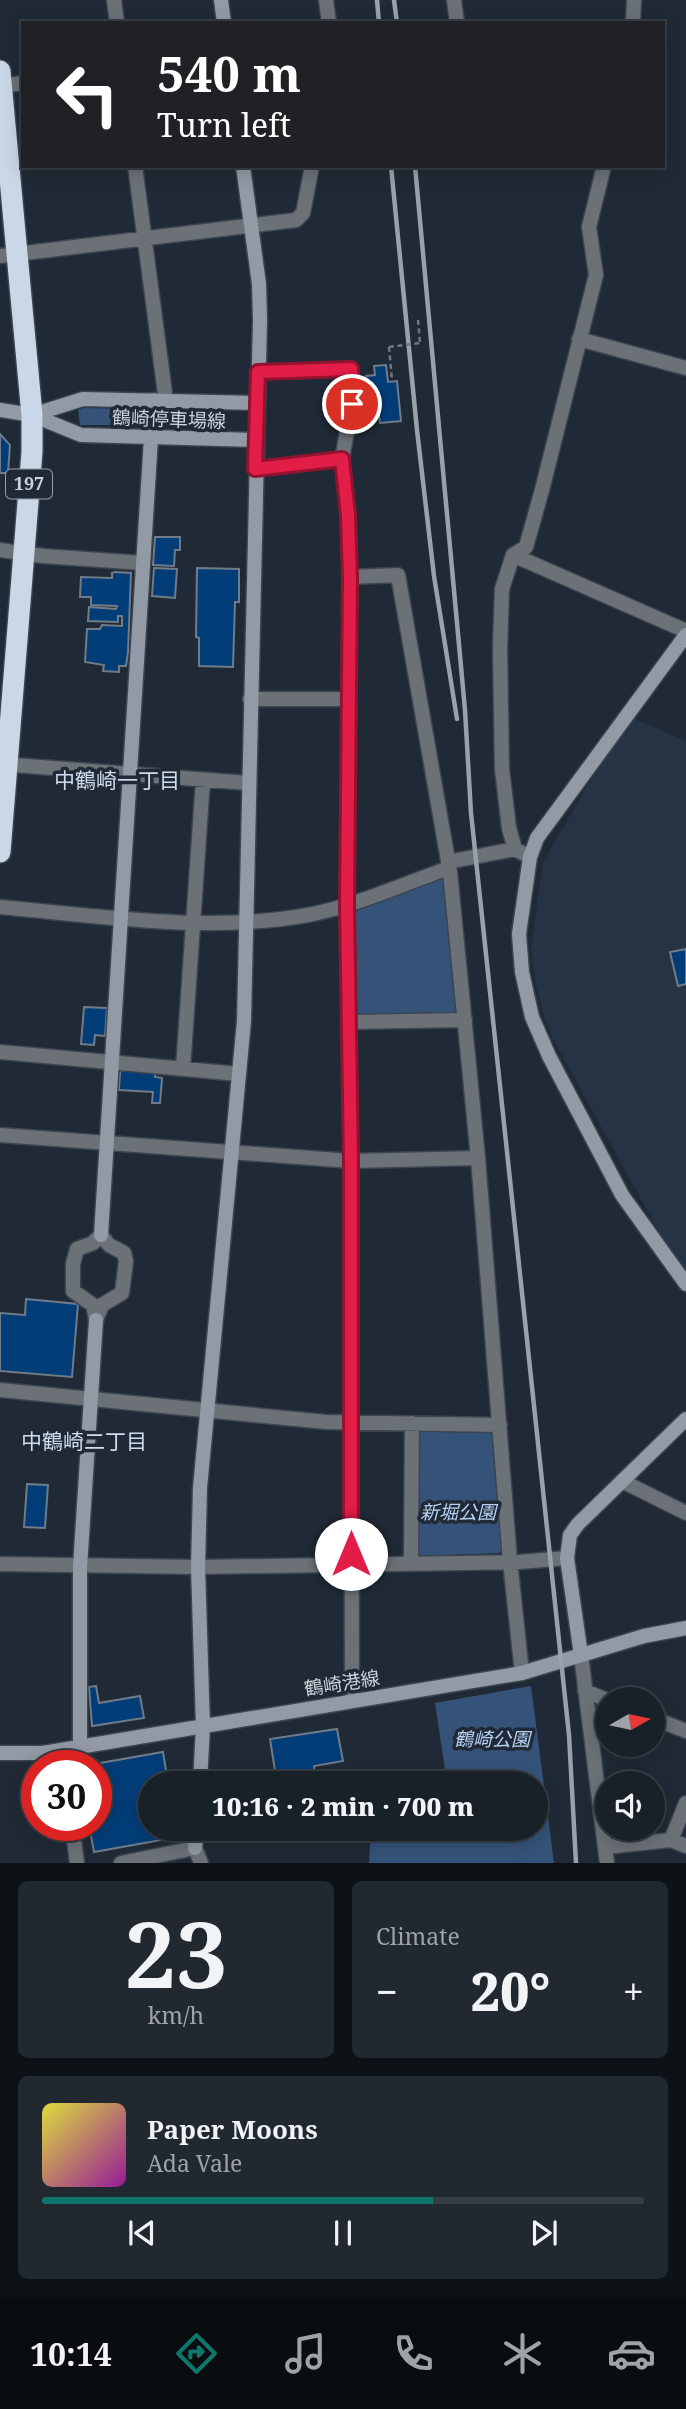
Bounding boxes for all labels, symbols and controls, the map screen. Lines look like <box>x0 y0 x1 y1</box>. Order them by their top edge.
text: 540 m <box>157 40 301 106</box>
icon: left <box>42 49 133 140</box>
text: Turn left <box>157 103 291 146</box>
pin <box>322 374 382 434</box>
icon: arrive <box>333 385 371 423</box>
street label: 鶴崎停車場線 <box>112 404 226 434</box>
road number: 197 <box>6 470 52 498</box>
district label: 中鶴崎一丁目 <box>54 766 180 794</box>
district label: 中鶴崎二丁目 <box>21 1427 147 1455</box>
park label: 新堀公園 <box>420 1499 499 1525</box>
position arrow <box>314 1517 388 1591</box>
street label: 鶴崎港線 <box>302 1664 382 1702</box>
north arrow <box>595 1687 665 1757</box>
map controls <box>595 1687 665 1841</box>
park label: 鶴崎公園 <box>454 1726 533 1752</box>
speed limit sign: 30 <box>21 1750 112 1841</box>
button: sound <box>595 1771 665 1841</box>
text: 10:16 · 2 min · 700 m <box>212 1788 474 1824</box>
text: 23 <box>125 1891 227 2015</box>
text: Climate <box>376 1920 460 1952</box>
text: 20° <box>470 1955 550 2026</box>
text: − <box>376 1965 398 2017</box>
text: + <box>623 1965 644 2017</box>
text: km/h <box>148 1999 204 2031</box>
text: Paper Moons <box>147 2111 318 2147</box>
text: Ada Vale <box>147 2147 242 2179</box>
icon: previous <box>123 2214 161 2252</box>
icon: pause <box>324 2214 362 2252</box>
icon: next <box>525 2214 563 2252</box>
icon: directions <box>172 2329 221 2378</box>
icon: music <box>281 2329 330 2378</box>
icon: phone <box>389 2329 438 2378</box>
icon: climate <box>498 2329 547 2378</box>
icon: car <box>607 2329 656 2378</box>
text: 10:14 <box>30 2332 112 2375</box>

